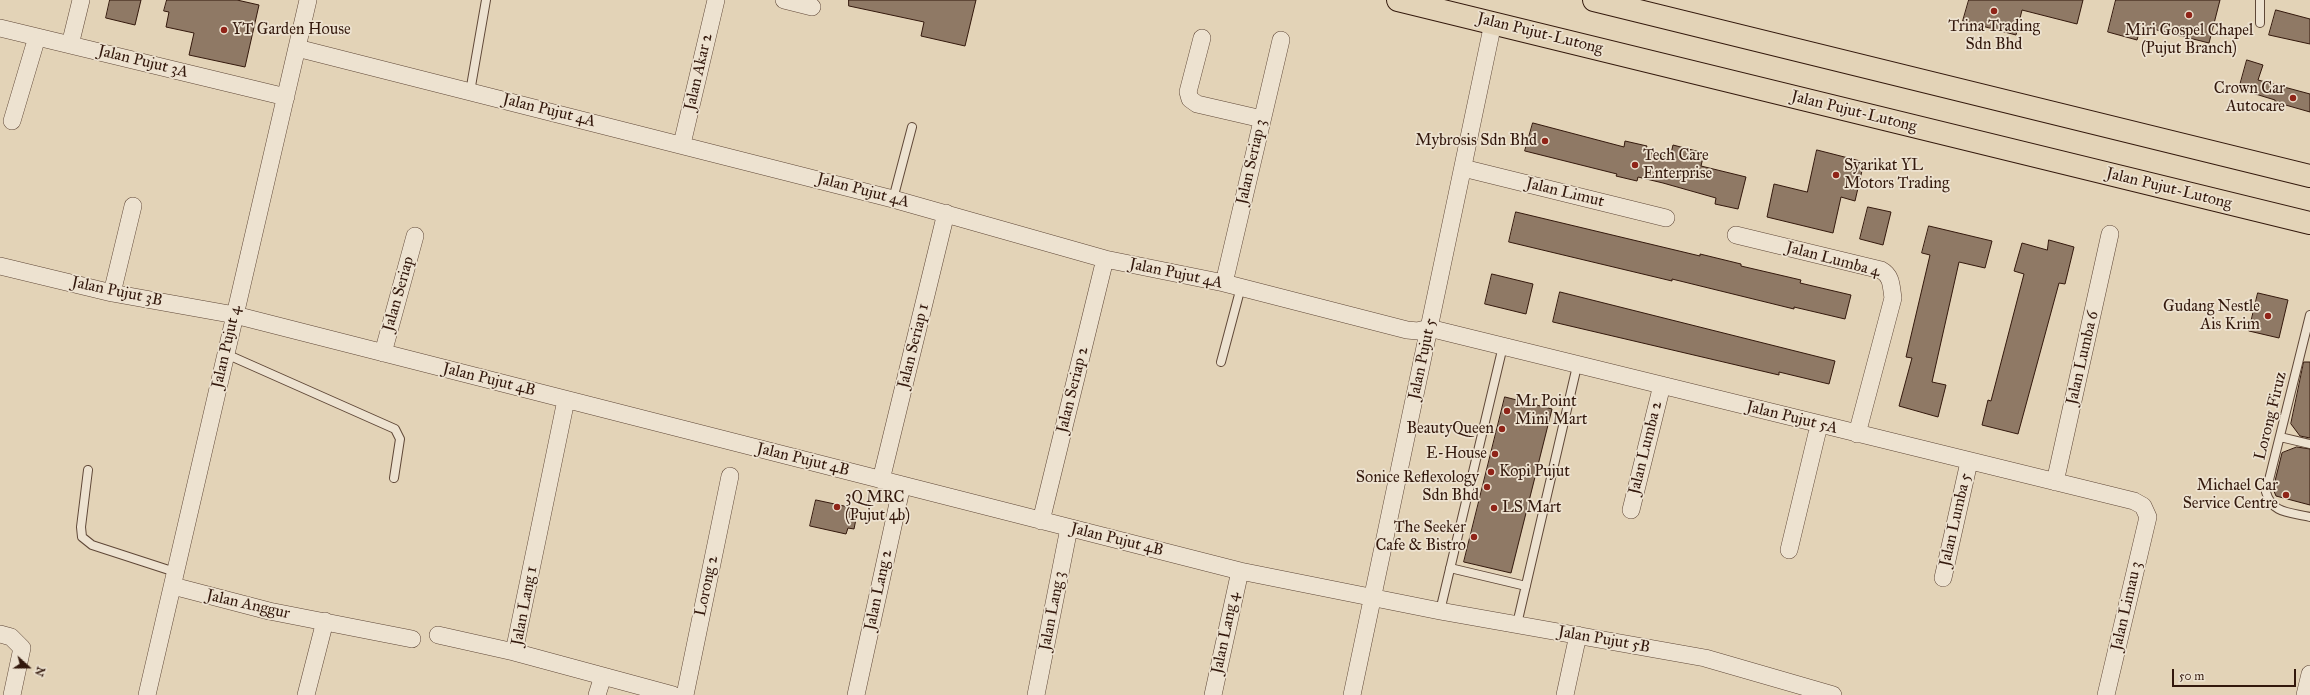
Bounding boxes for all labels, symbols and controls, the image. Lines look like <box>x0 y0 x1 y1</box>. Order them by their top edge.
marker: Trina Trading Sdn Bhd <box>1989 6 1999 16</box>
street label: Jalan Pujut-Lutong <box>1475 9 1605 59</box>
marker: Miri Gospel Chapel (Pujut Branch) <box>2184 10 2194 20</box>
place label: Trina Trading Sdn Bhd <box>1948 17 2040 55</box>
place label: YT Garden House <box>232 20 351 40</box>
place label: Miri Gospel Chapel (Pujut Branch) <box>2125 21 2253 59</box>
marker: YT Garden House <box>219 25 229 35</box>
street label: Jalan Akar 2 <box>681 32 717 112</box>
street label: Jalan Pujut 3A <box>96 42 190 82</box>
place label: Crown Car Autocare <box>2214 79 2285 117</box>
street label: Jalan Pujut-Lutong <box>1789 87 1919 137</box>
street label: Jalan Pujut 4A <box>501 90 597 132</box>
marker: Crown Car Autocare <box>2288 93 2298 103</box>
street label: Jalan Seriap 3 <box>1233 118 1271 206</box>
place label: Mybrosis Sdn Bhd <box>1415 131 1537 151</box>
marker: Mybrosis Sdn Bhd <box>1540 136 1550 146</box>
place label: Tech Care Enterprise <box>1643 146 1712 184</box>
place label: Syarikat YL Motors Trading <box>1844 156 1949 194</box>
marker: Tech Care Enterprise <box>1630 160 1640 170</box>
street label: Jalan Pujut-Lutong <box>2104 164 2234 214</box>
street label: Jalan Pujut 4A <box>815 169 911 213</box>
marker: Syarikat YL Motors Trading <box>1831 170 1841 180</box>
street label: Jalan Limut <box>1524 174 1606 212</box>
street label: Jalan Lumba 4 <box>1784 238 1882 282</box>
street label: Jalan Seriap <box>379 254 419 334</box>
street label: Jalan Pujut 4A <box>1128 255 1224 293</box>
street label: Jalan Pujut 3B <box>70 273 164 311</box>
place label: Gudang Nestle Ais Krim <box>2163 297 2260 335</box>
street label: Jalan Seriap 1 <box>894 302 934 390</box>
street label: Jalan Pujut 4 <box>208 304 246 390</box>
street label: Jalan Lumba 6 <box>2063 309 2103 407</box>
marker: Gudang Nestle Ais Krim <box>2263 311 2273 321</box>
street label: Jalan Pujut 5 <box>1405 317 1441 401</box>
street label: Jalan Seriap 2 <box>1053 345 1093 435</box>
street label: Jalan Pujut 4B <box>441 359 537 401</box>
street label: Lorong Firuz <box>2251 370 2291 462</box>
place label: Mr Point Mini Mart <box>1515 392 1587 430</box>
street label: Jalan Pujut 5A <box>1744 397 1840 439</box>
street label: Jalan Lumba 2 <box>1625 399 1667 497</box>
marker: Mr Point Mini Mart <box>1502 406 1512 416</box>
place label: BeautyQueen <box>1406 419 1494 439</box>
marker: BeautyQueen <box>1497 424 1507 434</box>
street label: Jalan Pujut 4B <box>755 439 851 481</box>
place label: E-House <box>1426 444 1487 464</box>
marker: E-House <box>1490 449 1500 459</box>
place label: Kopi Pujut <box>1499 462 1570 482</box>
marker: Kopi Pujut <box>1486 467 1496 477</box>
place label: Sonice Reflexology Sdn Bhd <box>1356 468 1479 506</box>
street label: Jalan Lumba 5 <box>1936 471 1976 569</box>
place label: Michael Car Service Centre <box>2183 476 2278 514</box>
marker: Sonice Reflexology Sdn Bhd <box>1482 482 1492 492</box>
place label: 3Q MRC (Pujut 4b) <box>845 488 910 526</box>
marker: Michael Car Service Centre <box>2281 490 2291 500</box>
place label: LS Mart <box>1502 498 1561 518</box>
marker: 3Q MRC (Pujut 4b) <box>832 502 842 512</box>
marker: LS Mart <box>1489 503 1499 513</box>
place label: The Seeker Cafe & Bistro <box>1375 518 1466 556</box>
street label: Jalan Pujut 4B <box>1069 519 1165 561</box>
marker: The Seeker Cafe & Bistro <box>1469 532 1479 542</box>
street label: Jalan Lang 2 <box>861 548 897 632</box>
street label: Lorong 2 <box>691 554 723 618</box>
street label: Jalan Limau 3 <box>2107 560 2147 652</box>
street label: Jalan Lang 1 <box>508 565 542 647</box>
street label: Jalan Lang 3 <box>1036 570 1070 652</box>
street label: Jalan Anggur <box>204 586 292 624</box>
street label: Jalan Lang 4 <box>1208 590 1244 676</box>
street label: Jalan Pujut 5B <box>1556 622 1652 658</box>
north arrow <box>8 647 48 687</box>
scale bar <box>2174 661 2298 687</box>
text: N <box>32 665 47 678</box>
text: 50 m <box>2179 669 2204 683</box>

